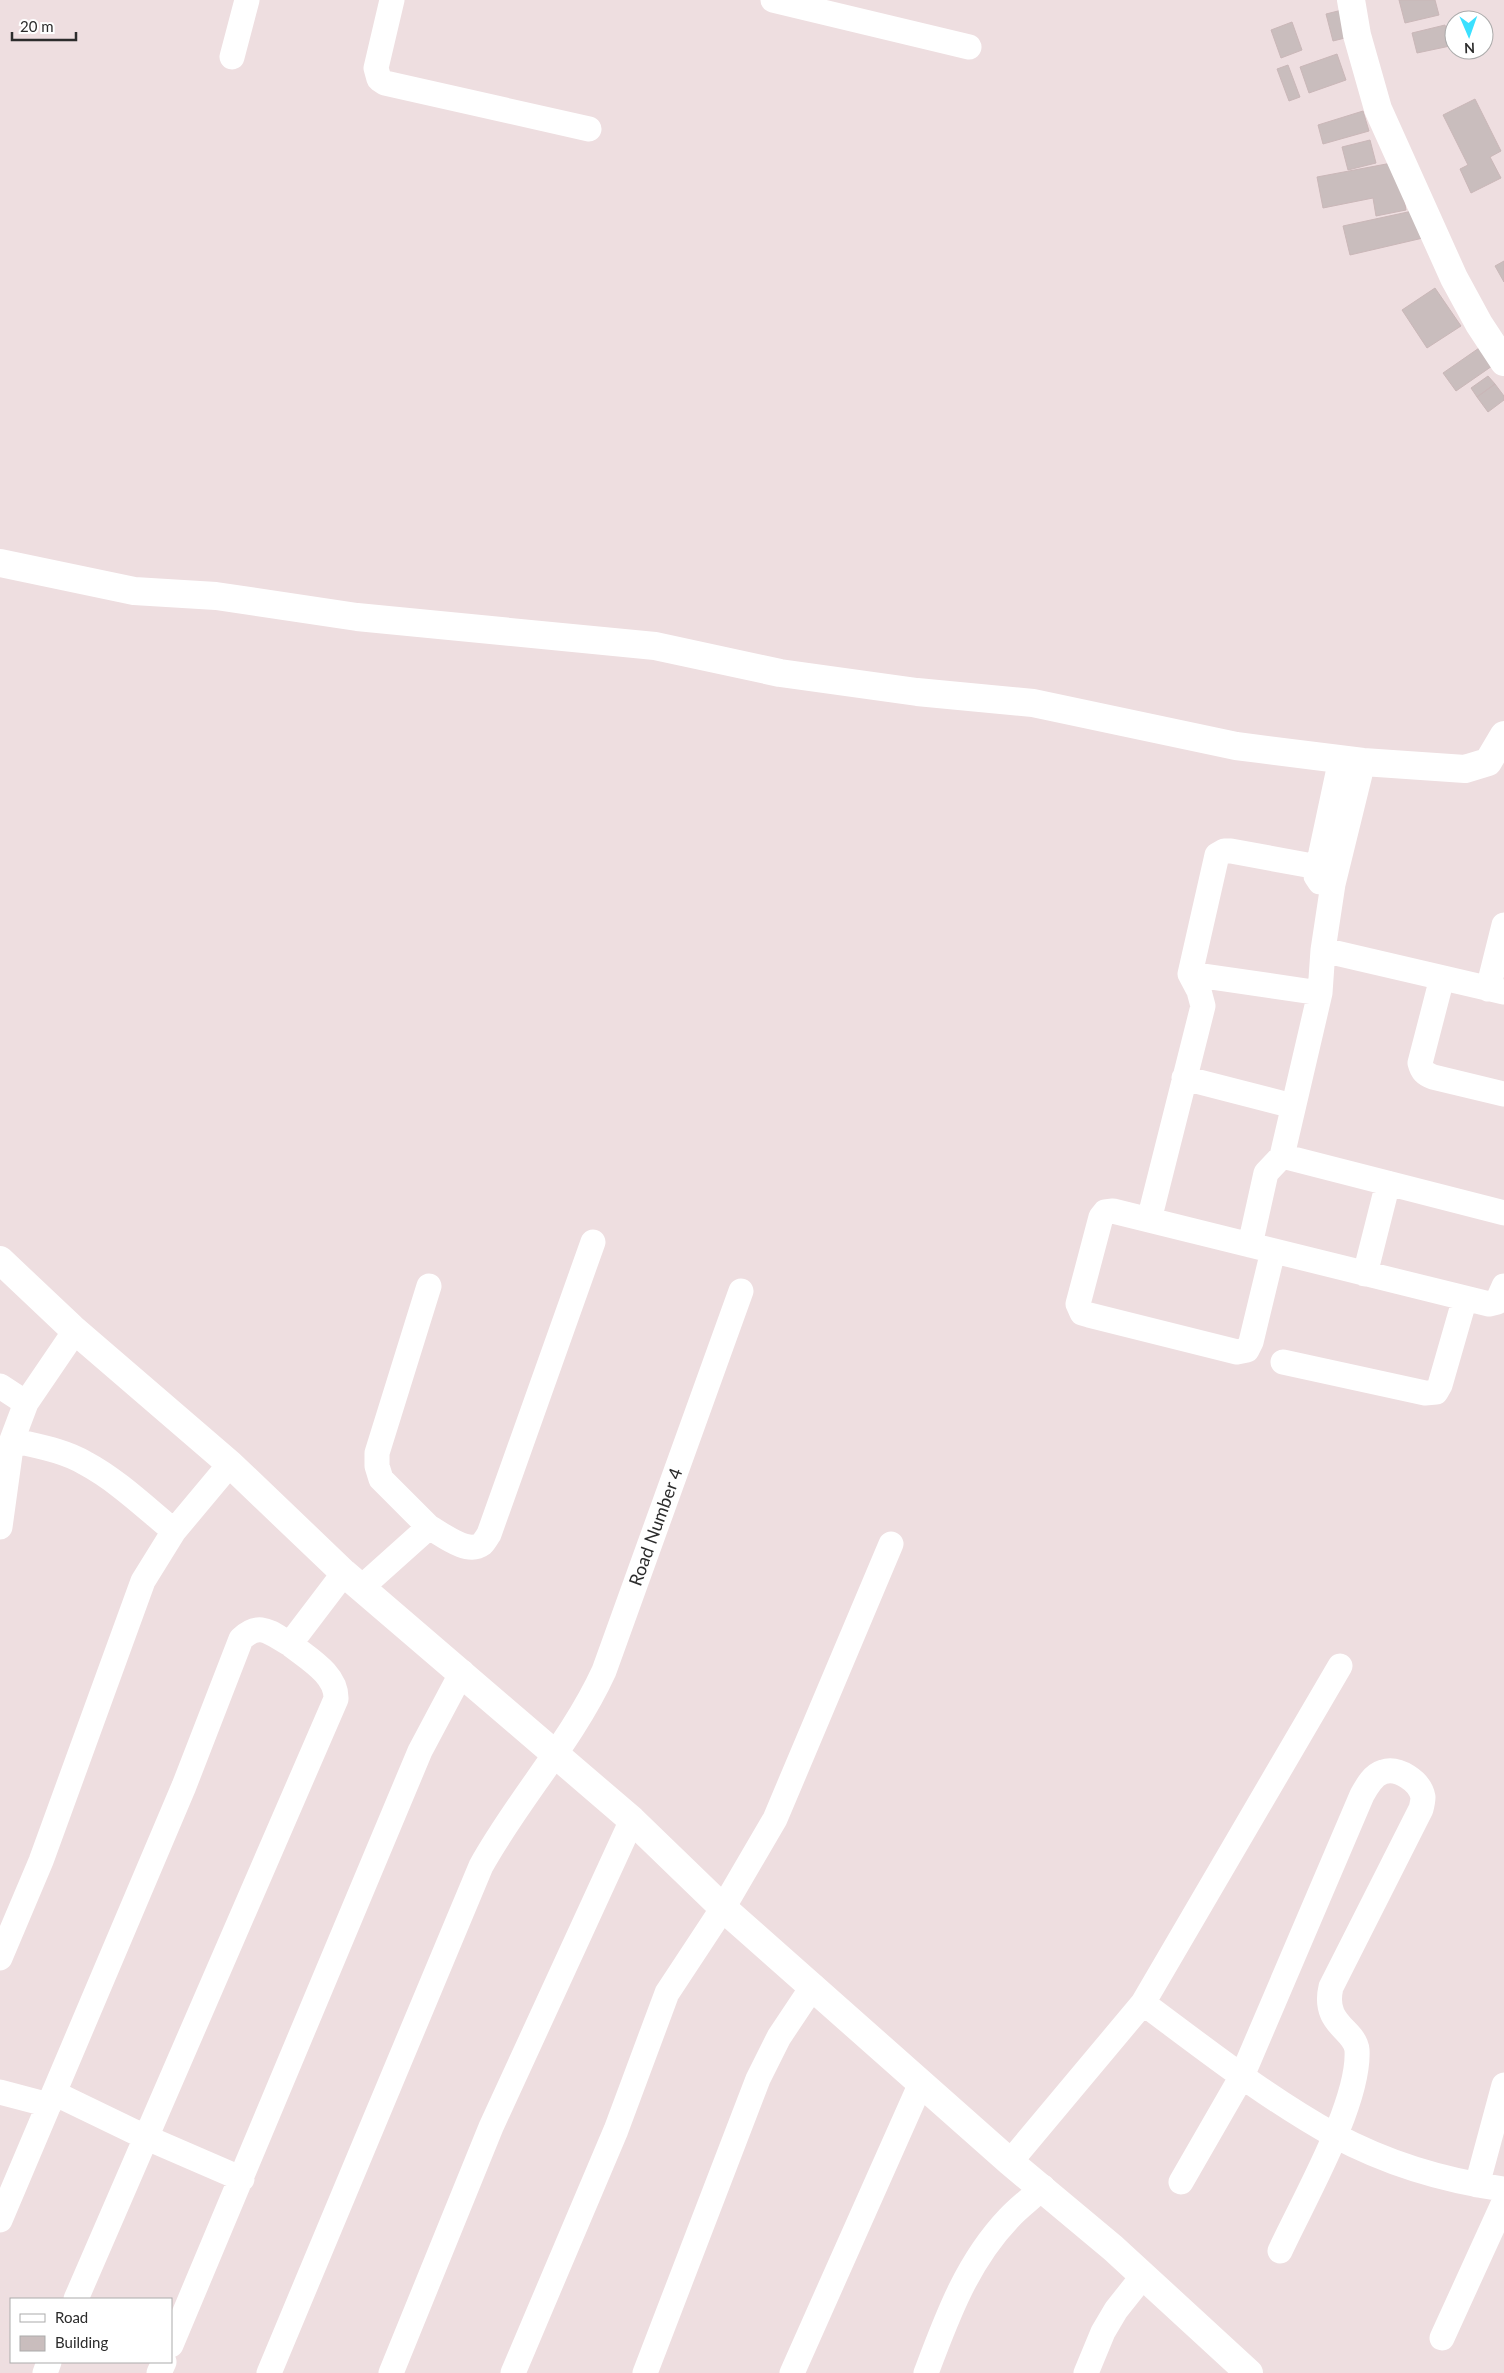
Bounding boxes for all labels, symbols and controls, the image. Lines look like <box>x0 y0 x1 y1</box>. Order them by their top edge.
scale bar <box>12 10 76 42</box>
north arrow <box>1444 10 1494 60</box>
text: 20 m <box>20 17 54 35</box>
text: N <box>1464 40 1475 57</box>
street label: Road Number 4 <box>624 1465 687 1589</box>
legend <box>10 2298 172 2363</box>
text: Road <box>55 2308 88 2326</box>
text: Building <box>55 2333 108 2351</box>

